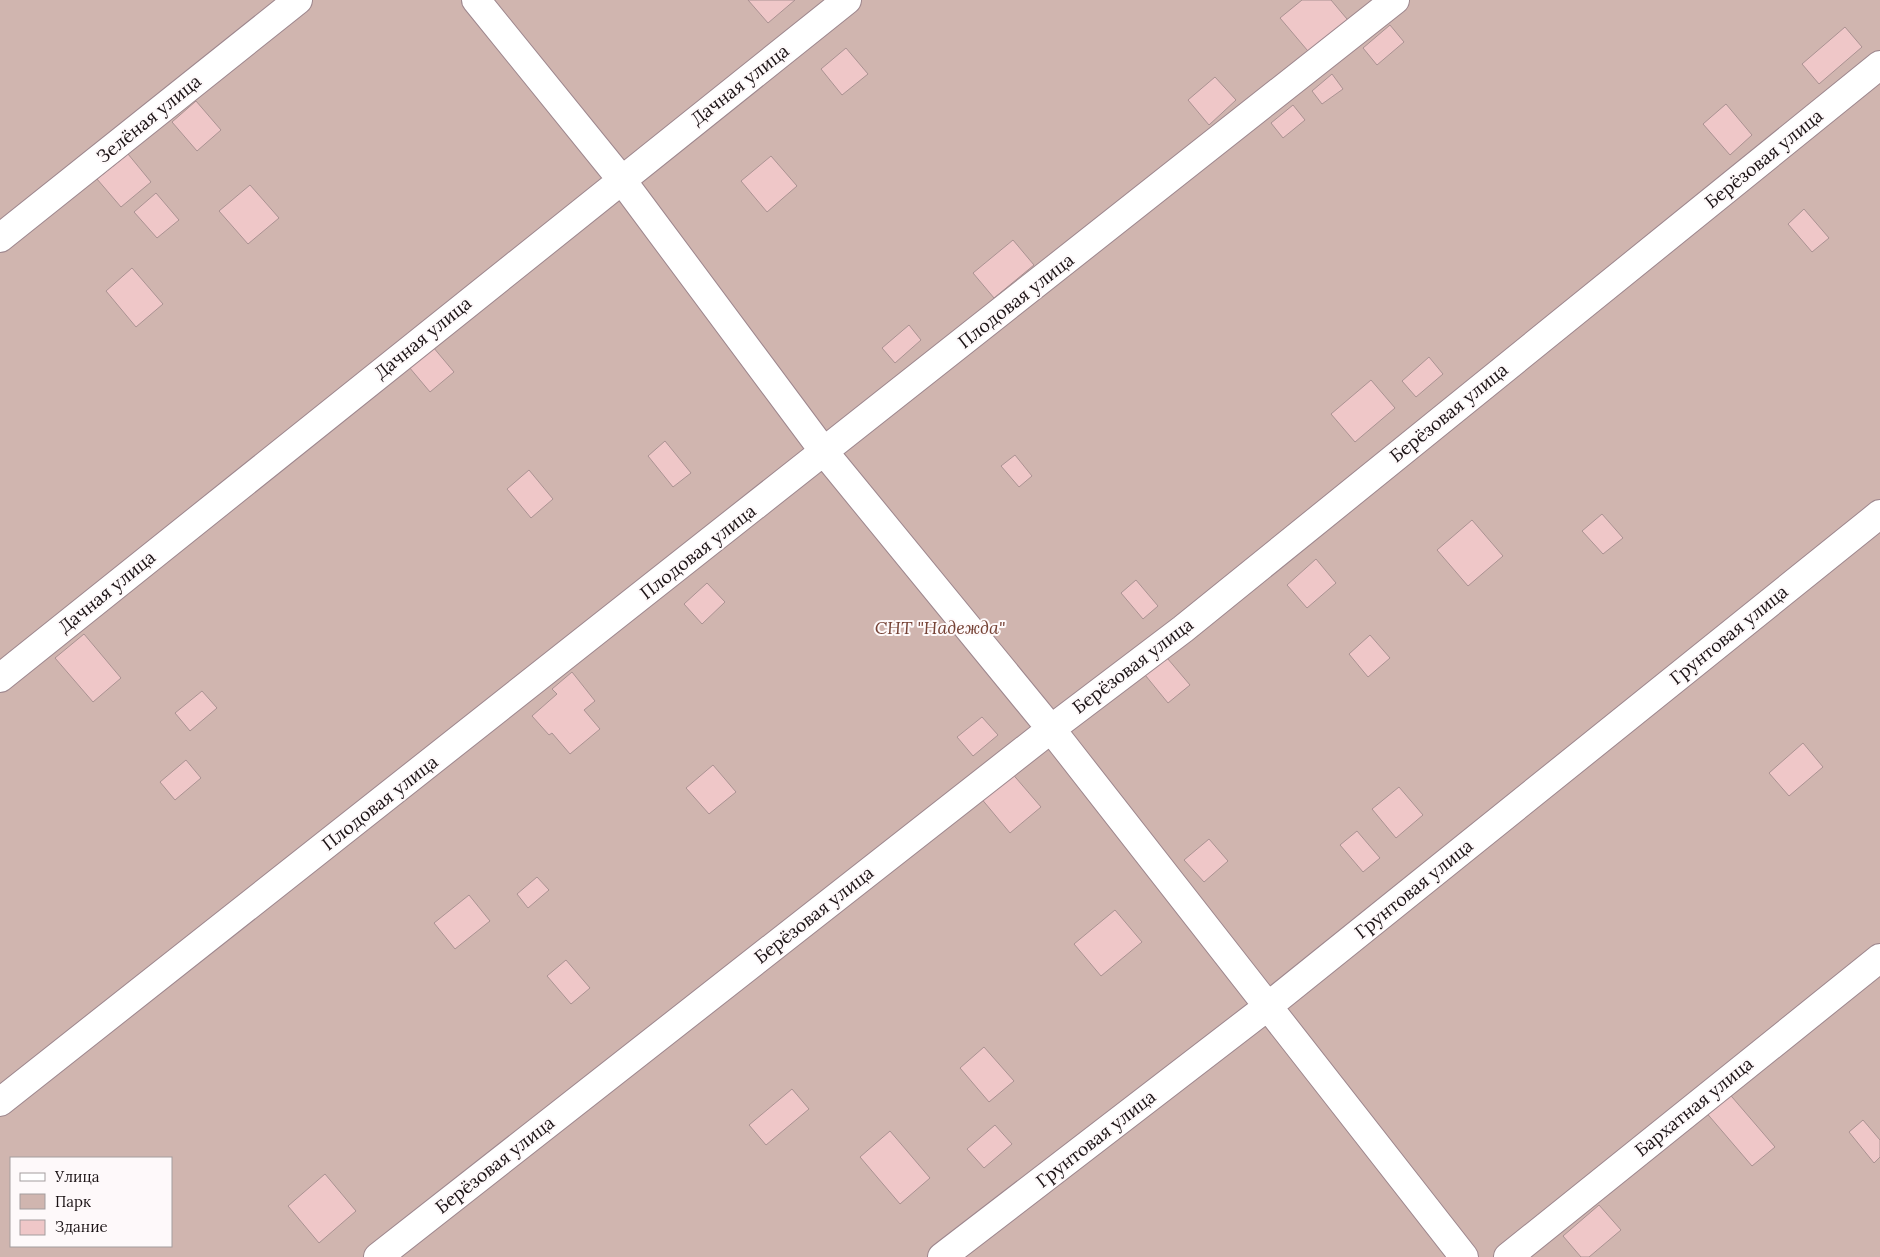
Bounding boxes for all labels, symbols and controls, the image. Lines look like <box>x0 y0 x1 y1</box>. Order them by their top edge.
street label: Дачная улица <box>686 39 793 130</box>
street label: Зелёная улица <box>92 69 206 168</box>
street label: Берёзовая улица <box>1700 104 1827 213</box>
street label: Плодовая улица <box>953 248 1078 353</box>
street label: Дачная улица <box>369 291 476 384</box>
street label: Берёзовая улица <box>1385 358 1512 467</box>
street label: Плодовая улица <box>635 499 760 604</box>
street label: Дачная улица <box>53 545 160 638</box>
street label: Грунтовая улица <box>1665 580 1792 689</box>
street label: Берёзовая улица <box>1068 613 1198 718</box>
park label: СНТ "Надежда" <box>875 616 1005 639</box>
street label: Плодовая улица <box>317 750 442 855</box>
street label: Грунтовая улица <box>1350 834 1477 943</box>
street label: Берёзовая улица <box>749 861 878 968</box>
street label: Бархатная улица <box>1630 1052 1758 1161</box>
street label: Грунтовая улица <box>1031 1085 1160 1192</box>
street label: Берёзовая улица <box>430 1111 559 1218</box>
legend <box>10 1157 172 1247</box>
text: Улица <box>54 1167 100 1186</box>
text: Парк <box>55 1192 91 1211</box>
text: Здание <box>55 1217 108 1236</box>

